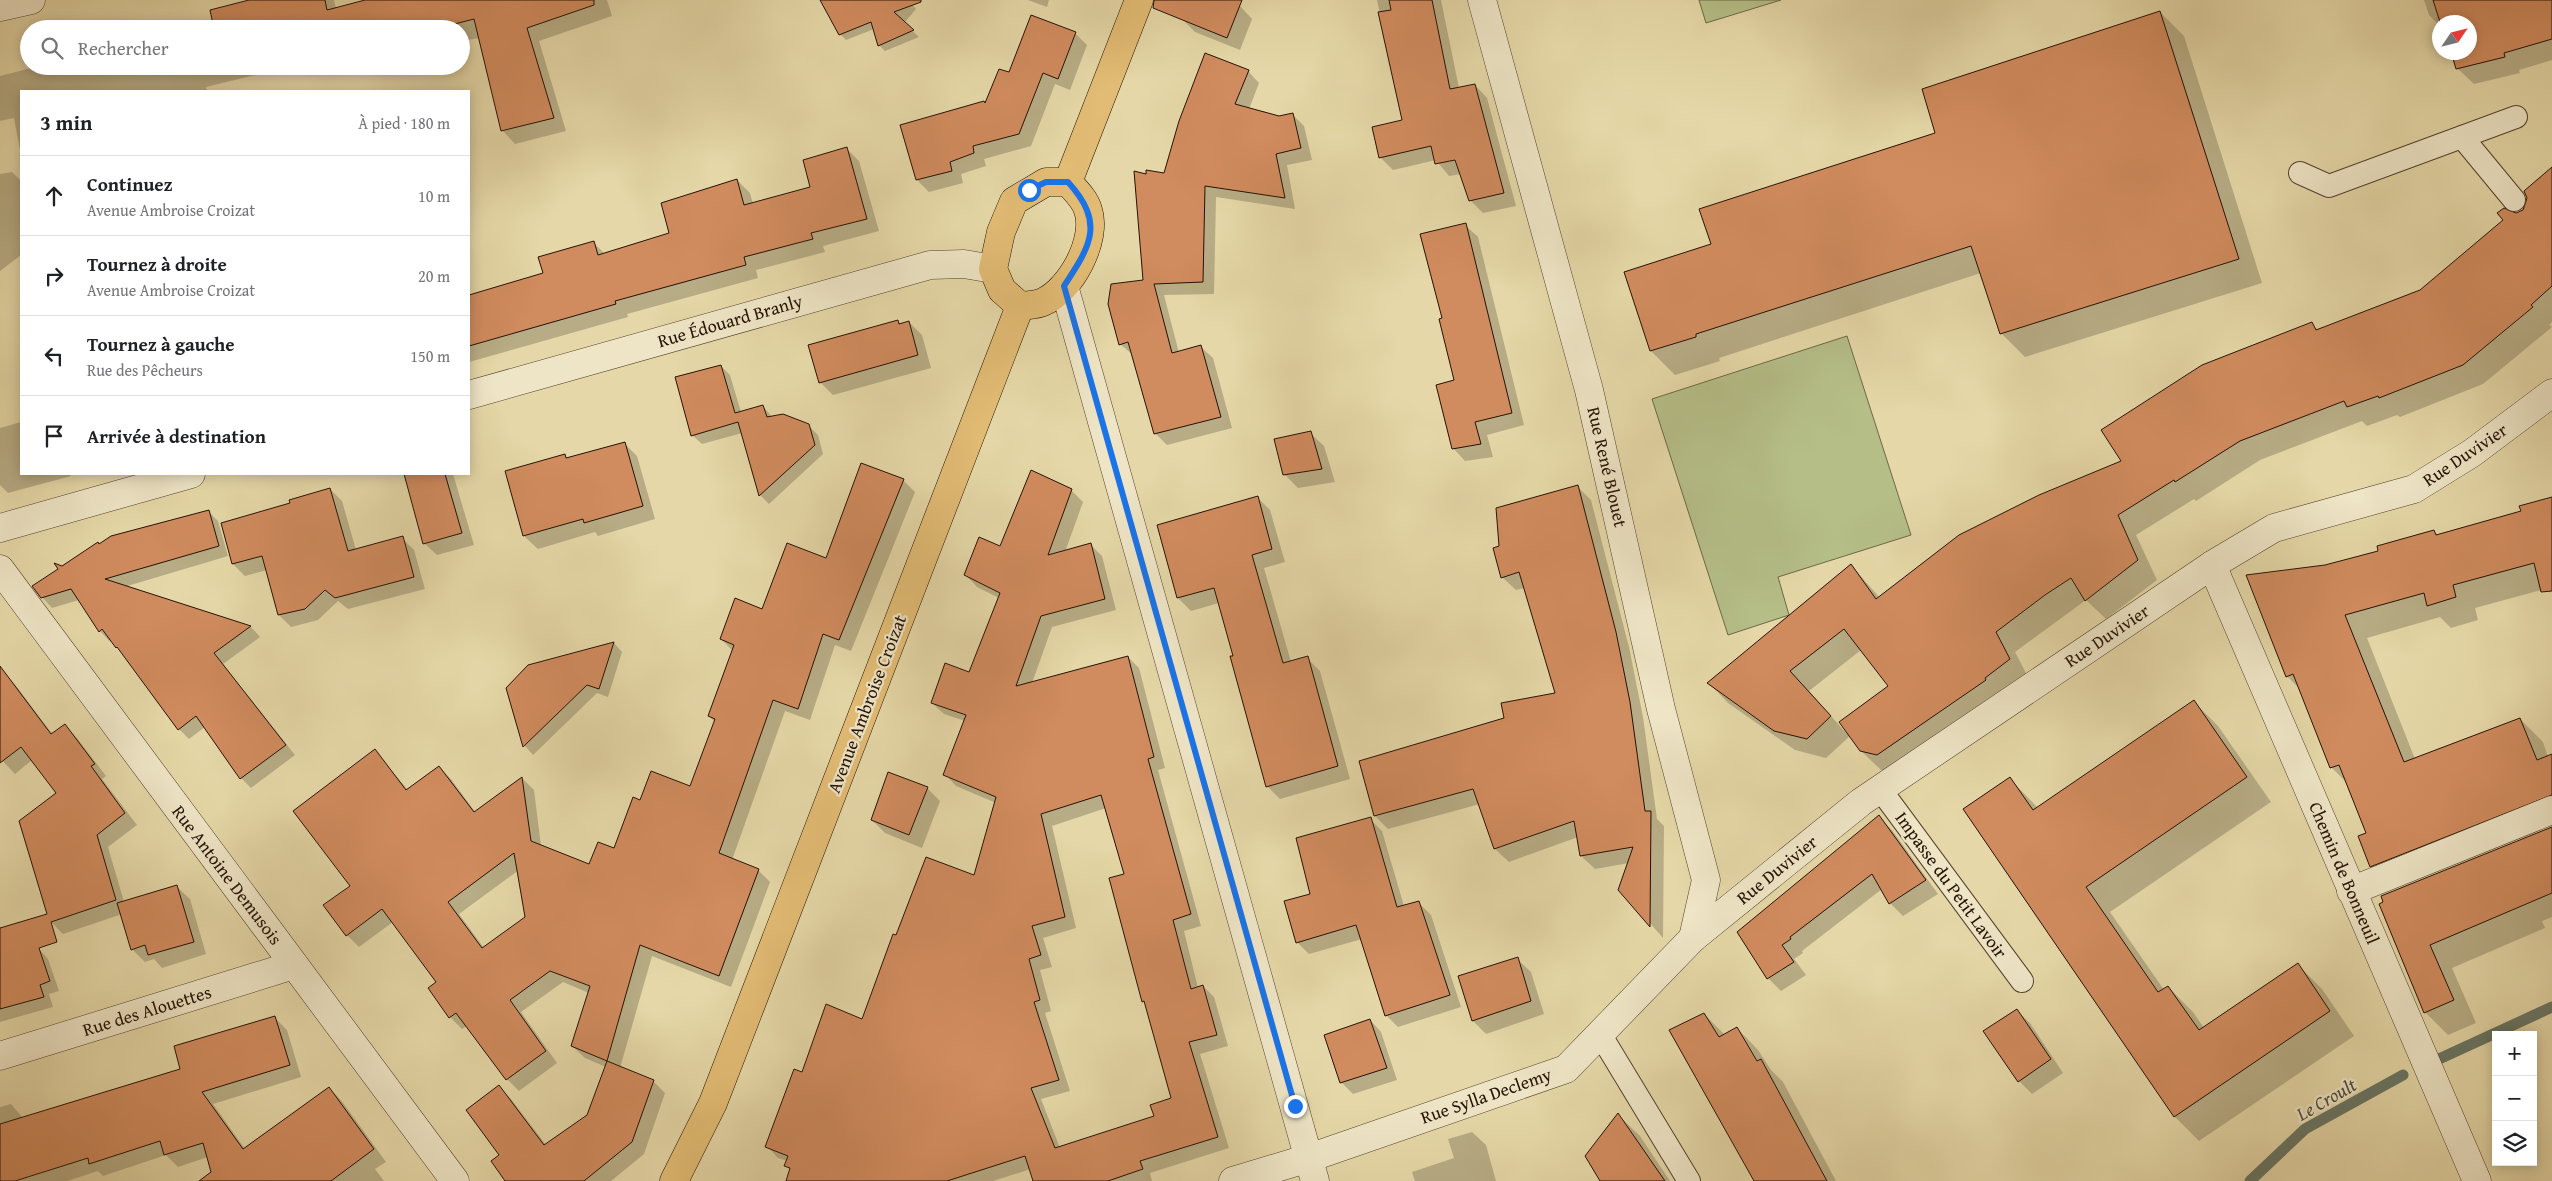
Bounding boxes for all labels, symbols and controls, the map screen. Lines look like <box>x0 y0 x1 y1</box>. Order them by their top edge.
north arrow <box>2432 15 2477 60</box>
search box <box>20 20 470 75</box>
icon: search <box>38 34 66 62</box>
text: Rechercher <box>78 34 169 62</box>
text: 3 min <box>40 107 92 138</box>
text: À pied · 180 m <box>358 111 450 135</box>
text: Continuez <box>87 170 173 198</box>
route start <box>1018 179 1041 202</box>
icon: ahead <box>40 182 68 210</box>
text: 10 m <box>418 184 450 208</box>
text: Avenue Ambroise Croizat <box>87 198 255 222</box>
text: Tournez à droite <box>87 250 227 278</box>
icon: right <box>40 262 68 290</box>
text: 20 m <box>418 264 450 288</box>
text: Avenue Ambroise Croizat <box>87 278 255 302</box>
street label: Rue Édouard Branly <box>654 287 805 354</box>
text: Tournez à gauche <box>87 330 235 358</box>
icon: left <box>40 342 68 370</box>
text: 150 m <box>410 344 450 368</box>
text: Rue des Pêcheurs <box>87 358 203 382</box>
street label: Rue René Blouet <box>1581 404 1635 530</box>
street label: Rue Duvivier <box>2417 416 2513 493</box>
icon: arrive <box>40 422 68 450</box>
text: Arrivée à destination <box>87 422 266 450</box>
street label: Rue Duvivier <box>2059 597 2155 674</box>
street label: Avenue Ambroise Croizat <box>820 610 913 797</box>
street label: Chemin de Bonneuil <box>2302 798 2387 948</box>
street label: Rue Antoine Demusois <box>166 799 289 950</box>
street label: Impasse du Petit Lavoir <box>1889 806 2014 964</box>
street label: Rue Duvivier <box>1730 828 1823 911</box>
street label: Rue des Alouettes <box>79 978 215 1043</box>
map controls <box>2492 1031 2537 1166</box>
button: + <box>2492 1031 2537 1076</box>
street label: Rue Sylla Declemy <box>1417 1060 1555 1131</box>
water label: Le Croult <box>2290 1070 2362 1128</box>
button: − <box>2492 1076 2537 1121</box>
route end <box>1284 1095 1307 1118</box>
button: layers <box>2492 1121 2537 1166</box>

